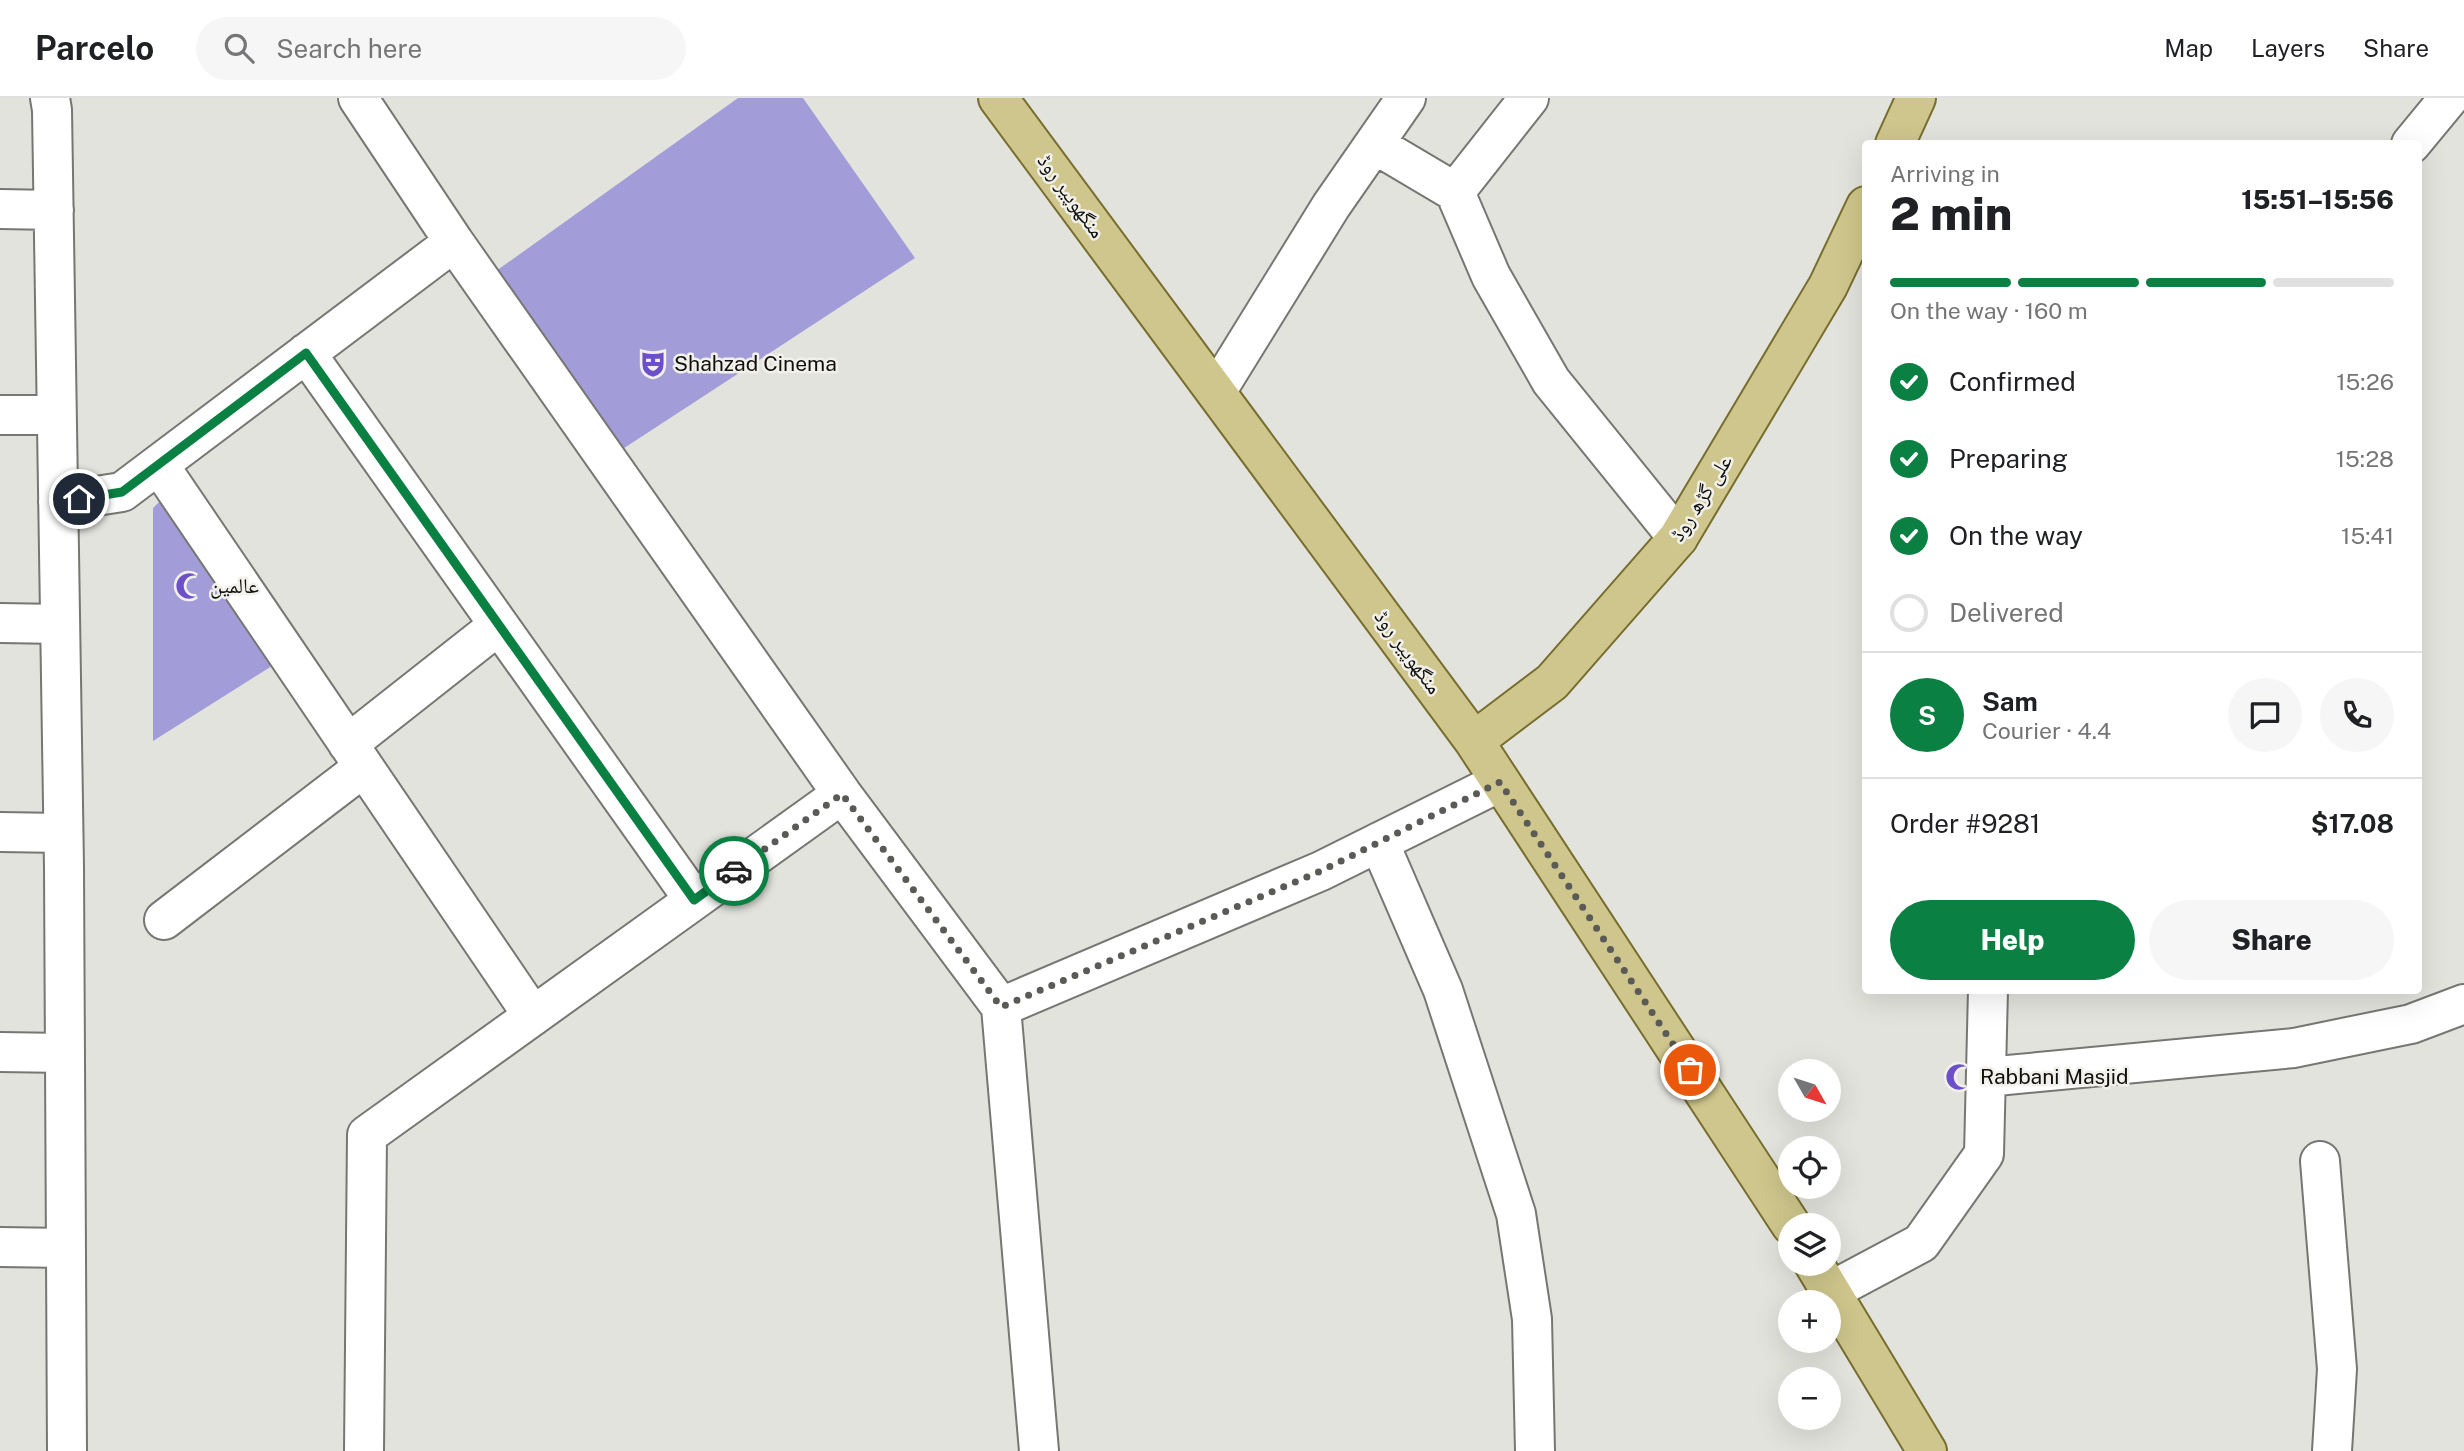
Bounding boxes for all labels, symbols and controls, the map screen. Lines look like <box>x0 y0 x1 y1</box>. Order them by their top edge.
search box <box>196 17 686 80</box>
text: Parcelo <box>35 29 154 67</box>
icon: search <box>220 29 258 67</box>
text: Search here <box>276 33 422 64</box>
text: Map <box>2164 34 2213 62</box>
text: Layers <box>2251 34 2325 62</box>
text: Share <box>2363 34 2429 62</box>
street label: منگھوپیر روڈ <box>1032 149 1110 243</box>
text: Arriving in <box>1890 160 2000 187</box>
text: 15:51–15:56 <box>2241 184 2394 215</box>
text: 2 min <box>1890 186 2012 240</box>
text: On the way · 160 m <box>1890 297 2088 324</box>
theatre icon: Shahzad Cinema <box>638 349 668 379</box>
place label: Shahzad Cinema <box>674 351 837 376</box>
icon: check <box>1890 363 1928 401</box>
text: Confirmed <box>1949 366 2076 397</box>
text: 15:26 <box>2336 368 2394 395</box>
icon: check <box>1890 440 1928 478</box>
text: Preparing <box>1949 443 2068 474</box>
text: 15:28 <box>2336 445 2394 472</box>
street label: علی گڑھ روڈ <box>1664 449 1738 546</box>
pin <box>49 469 109 529</box>
icon: home <box>60 480 98 518</box>
icon: check <box>1890 517 1928 555</box>
text: On the way <box>1949 520 2083 551</box>
text: 15:41 <box>2341 522 2394 549</box>
mosque icon: عالمین <box>174 571 204 601</box>
place label: عالمین <box>210 573 259 599</box>
text: Delivered <box>1949 597 2064 628</box>
street label: منگھوپیر روڈ <box>1369 605 1447 699</box>
button: chat <box>2228 678 2302 752</box>
button: phone <box>2320 678 2394 752</box>
text: Sam <box>1982 686 2038 717</box>
text: S <box>1918 700 1936 731</box>
text: Courier · 4.4 <box>1982 717 2111 744</box>
text: Order #9281 <box>1890 808 2040 839</box>
text: $17.08 <box>2311 808 2394 839</box>
courier <box>699 836 769 906</box>
icon: car <box>715 852 753 890</box>
button: Help <box>1890 900 2135 980</box>
button: Share <box>2149 900 2394 980</box>
pin <box>1660 1040 1720 1100</box>
icon: bag <box>1671 1051 1709 1089</box>
north arrow <box>1778 1059 1841 1122</box>
map controls <box>1778 1059 1841 1430</box>
mosque icon: Rabbani Masjid <box>1944 1062 1974 1092</box>
place label: Rabbani Masjid <box>1980 1064 2129 1089</box>
button: locate <box>1778 1136 1841 1199</box>
button: layers <box>1778 1213 1841 1276</box>
button: + <box>1778 1290 1841 1353</box>
button: − <box>1778 1367 1841 1430</box>

